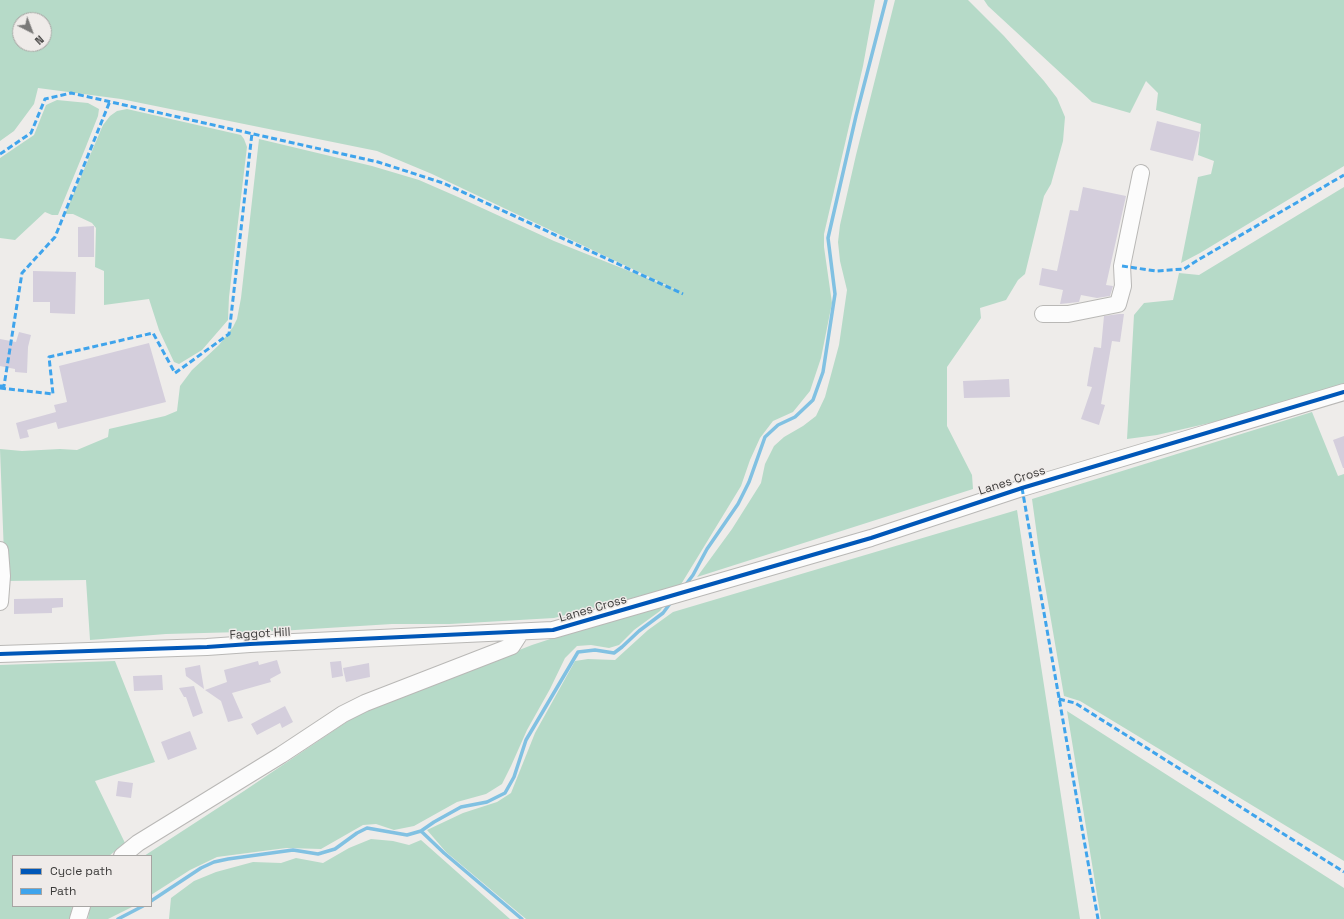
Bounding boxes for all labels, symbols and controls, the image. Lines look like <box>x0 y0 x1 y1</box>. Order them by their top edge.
north arrow <box>12 12 52 52</box>
text: N <box>32 33 47 48</box>
street label: Lanes Cross <box>977 463 1047 499</box>
street label: Lanes Cross <box>558 593 628 625</box>
street label: Faggot Hill <box>229 625 291 643</box>
legend <box>12 855 152 907</box>
text: Cycle path <box>50 863 112 879</box>
text: Path <box>50 883 76 899</box>

